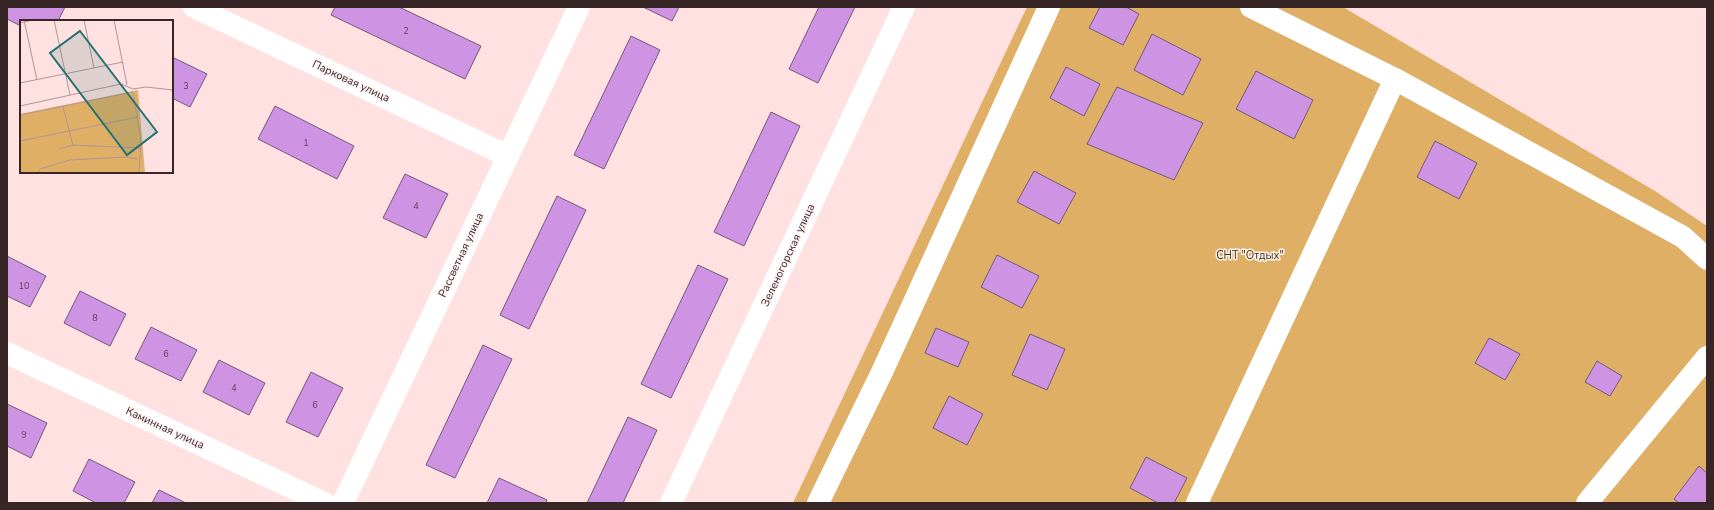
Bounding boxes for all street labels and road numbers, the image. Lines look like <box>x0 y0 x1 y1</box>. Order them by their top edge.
street label: Парковая улица <box>310 56 392 106</box>
street label: Зеленогорская улица <box>758 201 818 309</box>
street label: Рассветная улица <box>435 210 487 300</box>
street label: Каминная улица <box>123 403 207 453</box>

